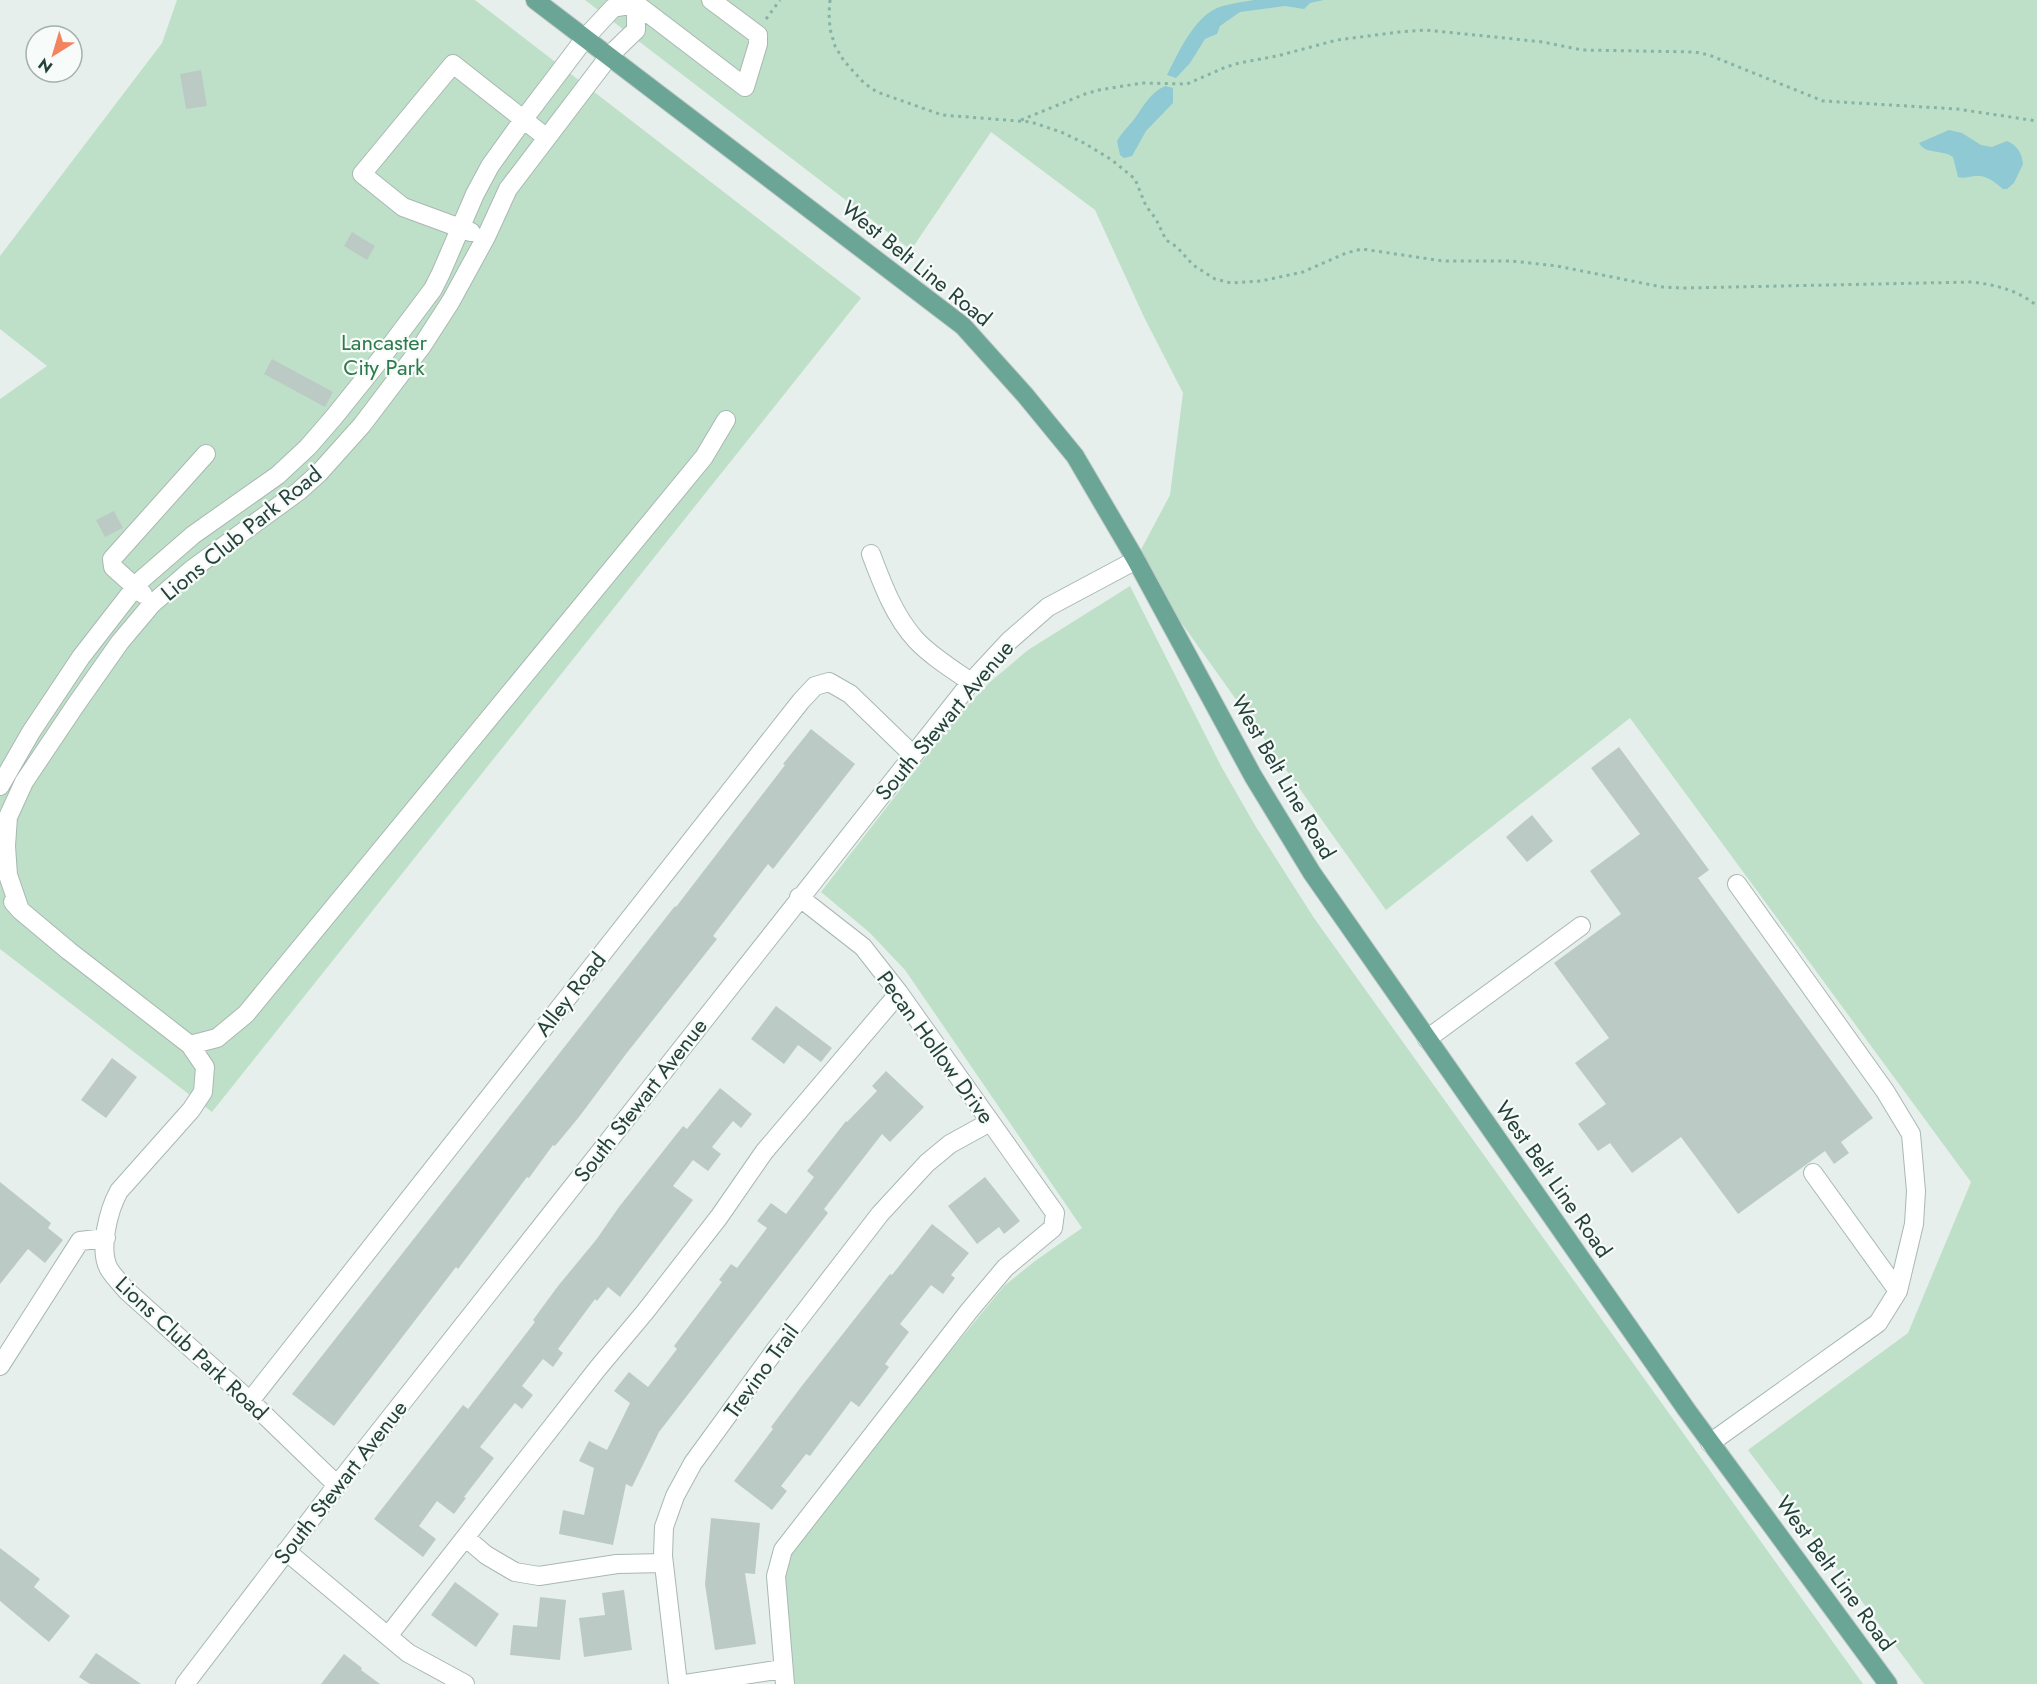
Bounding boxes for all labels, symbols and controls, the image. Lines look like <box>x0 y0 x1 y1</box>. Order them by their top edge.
north arrow <box>24 24 84 84</box>
text: N <box>33 53 57 79</box>
street label: West Belt Line Road <box>835 192 999 334</box>
park label: Lancaster City Park <box>341 326 428 383</box>
street label: Lions Club Park Road <box>154 458 328 608</box>
street label: South Stewart Avenue <box>867 633 1021 807</box>
street label: West Belt Line Road <box>1224 689 1344 865</box>
street label: Alley Road <box>527 945 613 1043</box>
street label: Pecan Hollow Drive <box>870 964 1002 1130</box>
street label: South Stewart Avenue <box>566 1011 714 1189</box>
street label: West Belt Line Road <box>1488 1094 1620 1264</box>
street label: Lions Club Park Road <box>108 1269 276 1427</box>
street label: Trevino Trail <box>716 1317 806 1425</box>
street label: South Stewart Avenue <box>266 1393 414 1571</box>
street label: West Belt Line Road <box>1769 1489 1903 1657</box>

